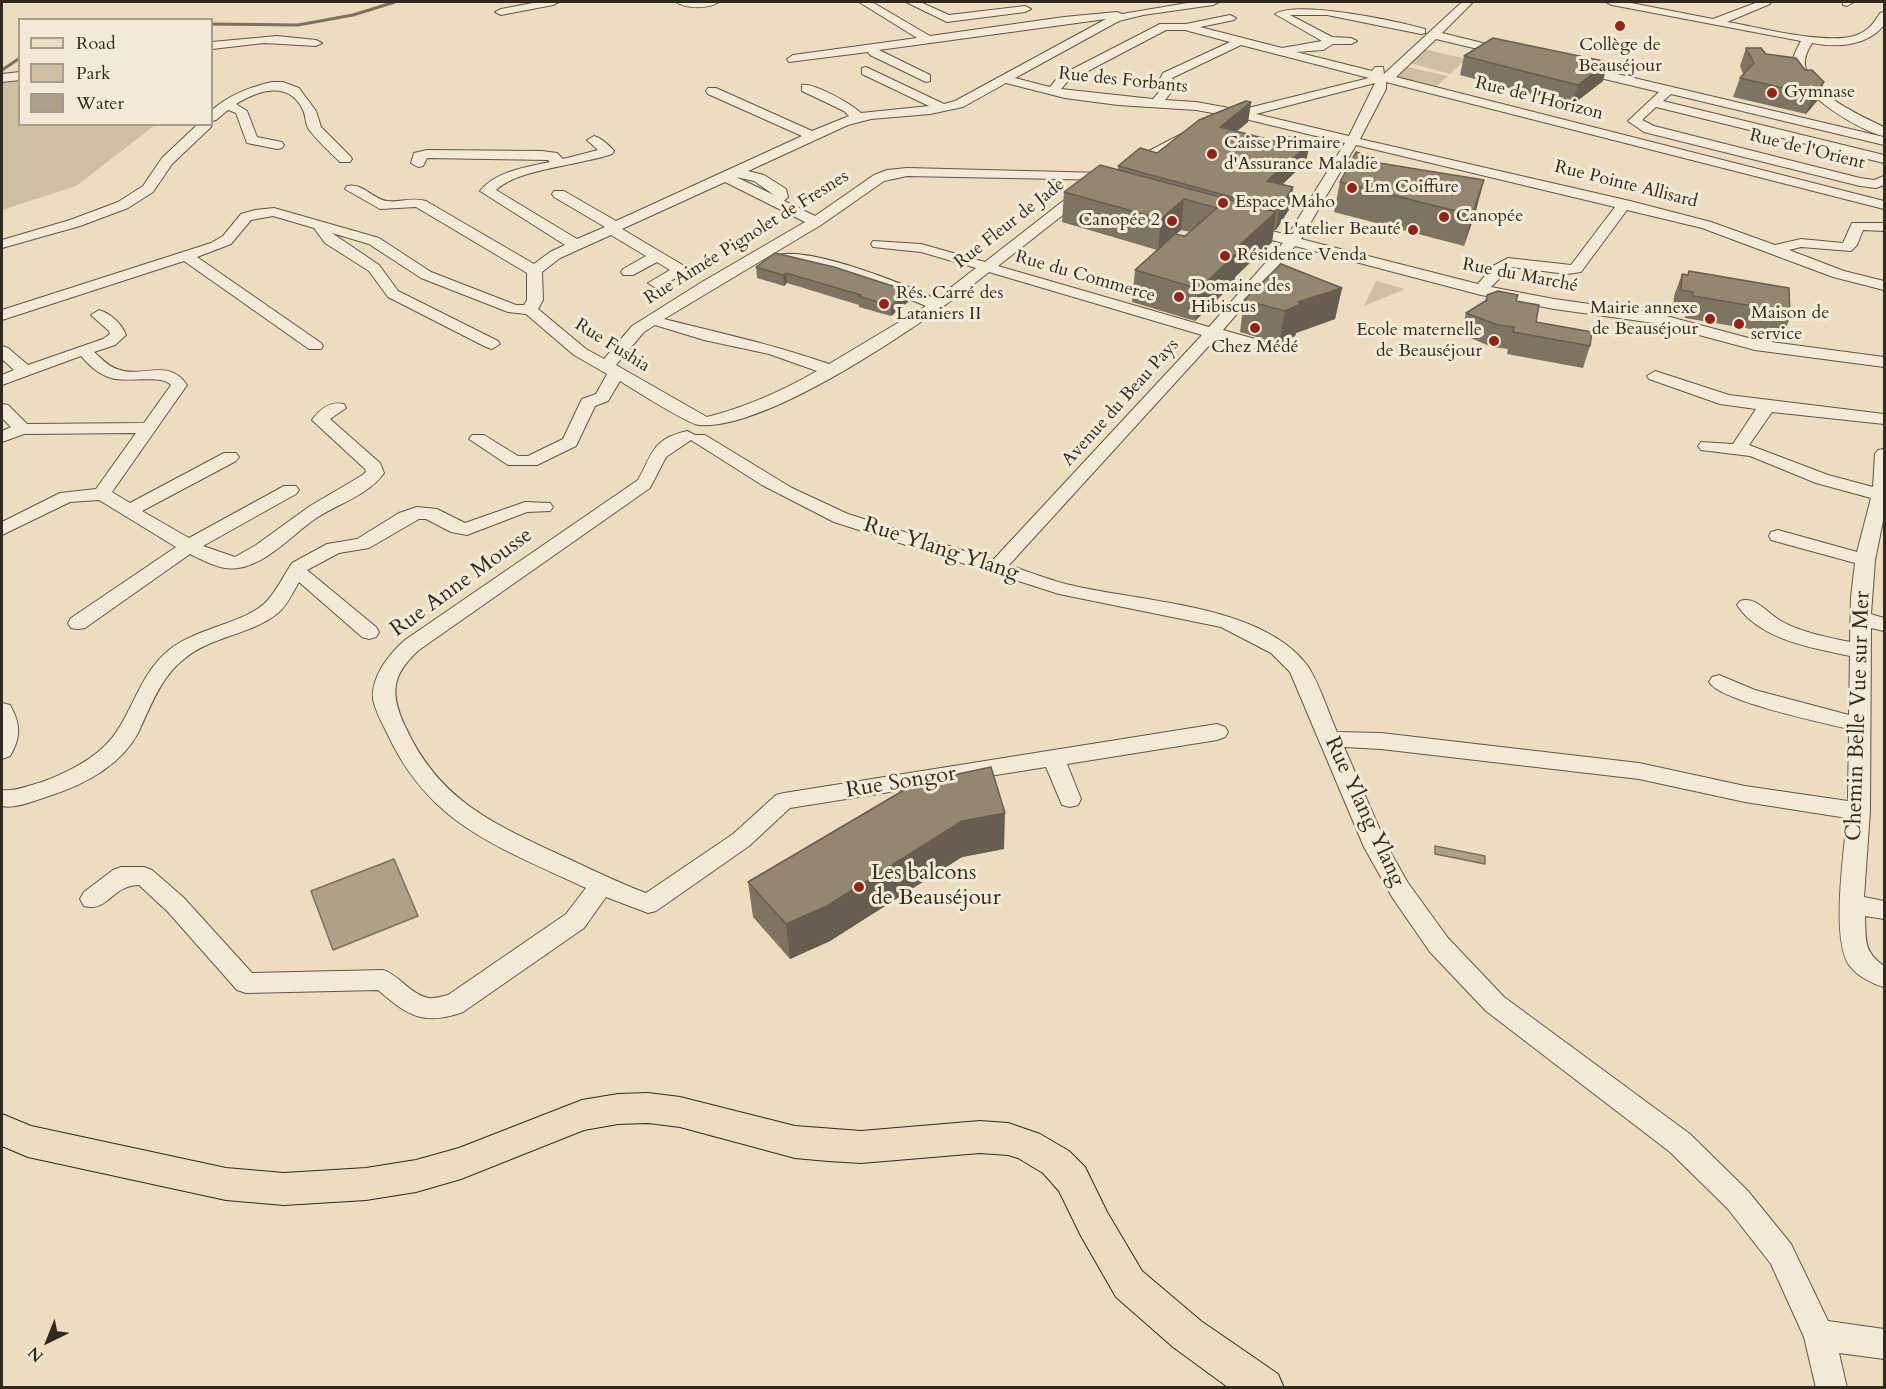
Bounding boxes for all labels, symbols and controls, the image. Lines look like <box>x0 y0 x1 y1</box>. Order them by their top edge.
legend <box>18 18 213 126</box>
marker: Collège de Beauséjour <box>1613 19 1627 33</box>
text: Road <box>76 31 116 56</box>
place label: Collège de Beauséjour <box>1578 35 1662 78</box>
text: Park <box>76 61 111 86</box>
street label: Rue des Forbants <box>1057 63 1189 99</box>
street label: Rue de l'Horizon <box>1473 73 1605 125</box>
place label: Gymnase <box>1784 82 1855 104</box>
marker: Gymnase <box>1765 86 1779 100</box>
text: Water <box>76 91 124 116</box>
street label: Rue de l'Orient <box>1747 125 1867 175</box>
place label: Caisse Primaire d'Assurance Maladie <box>1224 133 1378 176</box>
marker: Caisse Primaire d'Assurance Maladie <box>1205 147 1219 161</box>
street label: Rue Pointe Allisard <box>1552 157 1700 213</box>
street label: Rue Aimée Pignolet de Fresnes <box>641 166 853 310</box>
street label: Rue Fleur de Jade <box>951 174 1069 274</box>
place label: Lm Coiffure <box>1364 177 1459 199</box>
marker: Lm Coiffure <box>1345 181 1359 195</box>
place label: Espace Maho <box>1235 192 1335 214</box>
marker: Espace Maho <box>1216 196 1230 210</box>
place label: Canopée <box>1456 206 1523 228</box>
place label: Canopée 2 <box>1079 210 1160 232</box>
marker: Canopée <box>1437 210 1451 224</box>
marker: Canopée 2 <box>1165 214 1179 228</box>
place label: L'atelier Beauté <box>1283 219 1401 241</box>
marker: L'atelier Beauté <box>1406 223 1420 237</box>
place label: Résidence Venda <box>1237 245 1367 267</box>
street label: Rue du Commerce <box>1012 247 1158 307</box>
marker: Résidence Venda <box>1218 249 1232 263</box>
street label: Rue du Marché <box>1460 254 1580 298</box>
place label: Domaine des Hibiscus <box>1191 276 1290 318</box>
place label: Rés. Carré des Lataniers II <box>896 283 1004 326</box>
marker: Domaine des Hibiscus <box>1172 290 1186 304</box>
marker: Rés. Carré des Lataniers II <box>877 297 891 311</box>
place label: Mairie annexe de Beauséjour <box>1590 298 1698 340</box>
place label: Maison de service <box>1751 303 1829 346</box>
marker: Mairie annexe de Beauséjour <box>1703 312 1717 326</box>
street label: Rue Fushia <box>571 315 653 377</box>
marker: Maison de service <box>1732 317 1746 331</box>
place label: Ecole maternelle de Beauséjour <box>1356 320 1482 362</box>
marker: Chez Médé <box>1248 321 1262 335</box>
marker: Ecole maternelle de Beauséjour <box>1487 334 1501 348</box>
street label: Avenue du Beau Pays <box>1058 335 1184 471</box>
place label: Chez Médé <box>1211 337 1299 359</box>
street label: Rue Ylang Ylang <box>860 512 1022 588</box>
street label: Rue Anne Mousse <box>386 523 538 643</box>
street label: Chemin Belle Vue sur Mer <box>1841 590 1877 842</box>
street label: Rue Ylang Ylang <box>1318 733 1410 891</box>
street label: Rue Songor <box>844 761 958 805</box>
place label: Les balcons de Beauséjour <box>871 861 1001 912</box>
marker: Les balcons de Beauséjour <box>852 880 866 894</box>
north arrow <box>18 1311 78 1371</box>
text: N <box>23 1341 48 1367</box>

